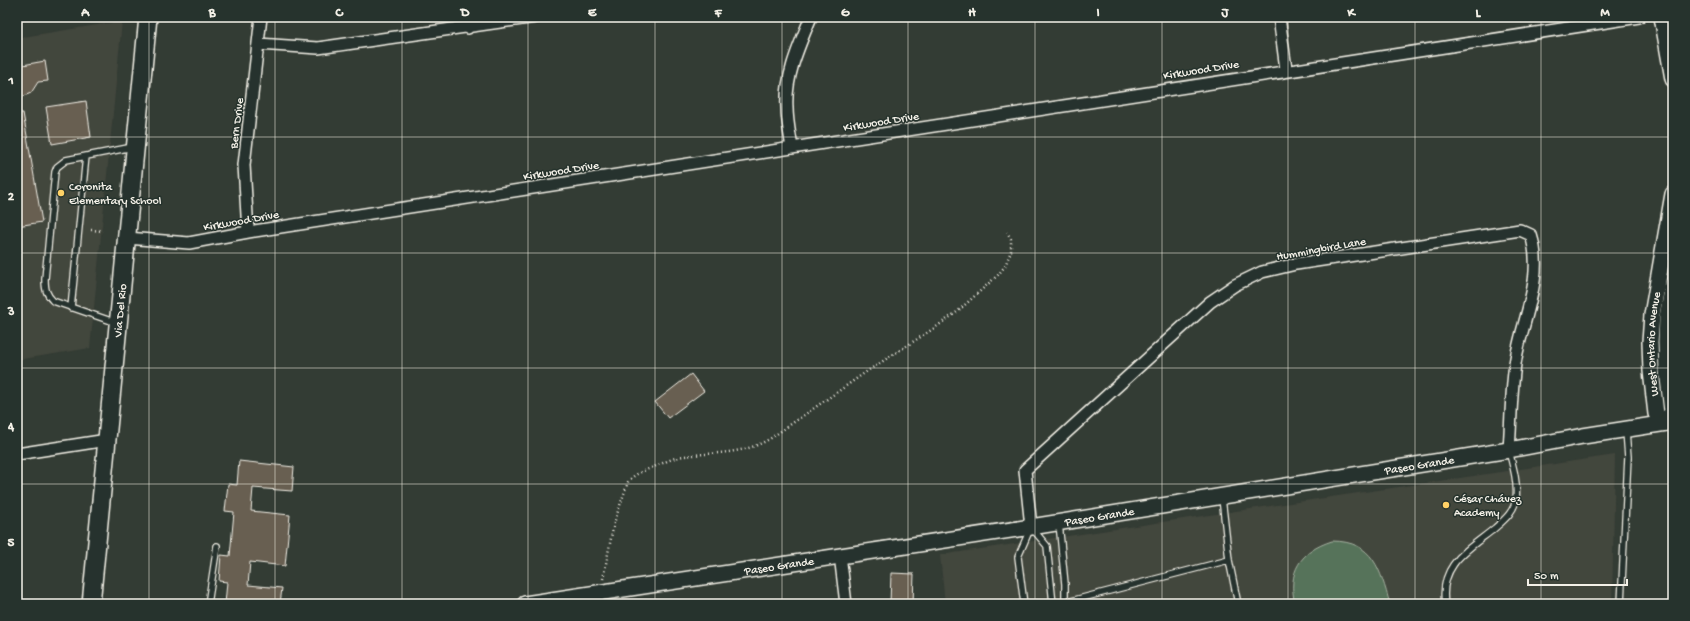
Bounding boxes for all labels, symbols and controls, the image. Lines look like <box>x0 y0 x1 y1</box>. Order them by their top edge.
text: A <box>80 6 90 21</box>
text: B <box>208 6 217 21</box>
text: C <box>334 6 344 21</box>
text: D <box>460 6 470 21</box>
text: E <box>588 6 597 21</box>
text: F <box>714 6 723 21</box>
text: G <box>841 6 850 21</box>
text: H <box>968 6 976 21</box>
text: I <box>1096 6 1100 21</box>
text: J <box>1221 6 1230 21</box>
text: K <box>1346 6 1356 21</box>
text: L <box>1476 6 1482 21</box>
text: M <box>1600 6 1610 21</box>
street label: Kirkwood Drive <box>1162 58 1241 84</box>
text: 1 <box>7 74 14 89</box>
street label: Bern Drive <box>228 96 248 151</box>
street label: Kirkwood Drive <box>842 110 921 136</box>
street label: Kirkwood Drive <box>522 159 601 185</box>
place label: Coronita Elementary School <box>69 181 162 209</box>
marker: Coronita Elementary School <box>56 188 66 198</box>
text: 2 <box>8 190 15 205</box>
street label: Kirkwood Drive <box>202 208 281 236</box>
street label: Hummingbird Lane <box>1275 235 1368 265</box>
street label: Via Del Rio <box>112 283 131 339</box>
street label: West Ontario Avenue <box>1645 290 1665 397</box>
text: 3 <box>7 305 15 320</box>
text: 4 <box>7 420 15 435</box>
street label: Paseo Grande <box>1383 454 1456 479</box>
place label: César Chávez Academy <box>1454 493 1522 521</box>
marker: César Chávez Academy <box>1441 500 1451 510</box>
street label: Paseo Grande <box>1063 505 1136 531</box>
text: 5 <box>8 536 15 551</box>
street label: Paseo Grande <box>743 555 816 580</box>
scale bar <box>1528 561 1627 587</box>
text: 50 m <box>1534 570 1559 584</box>

